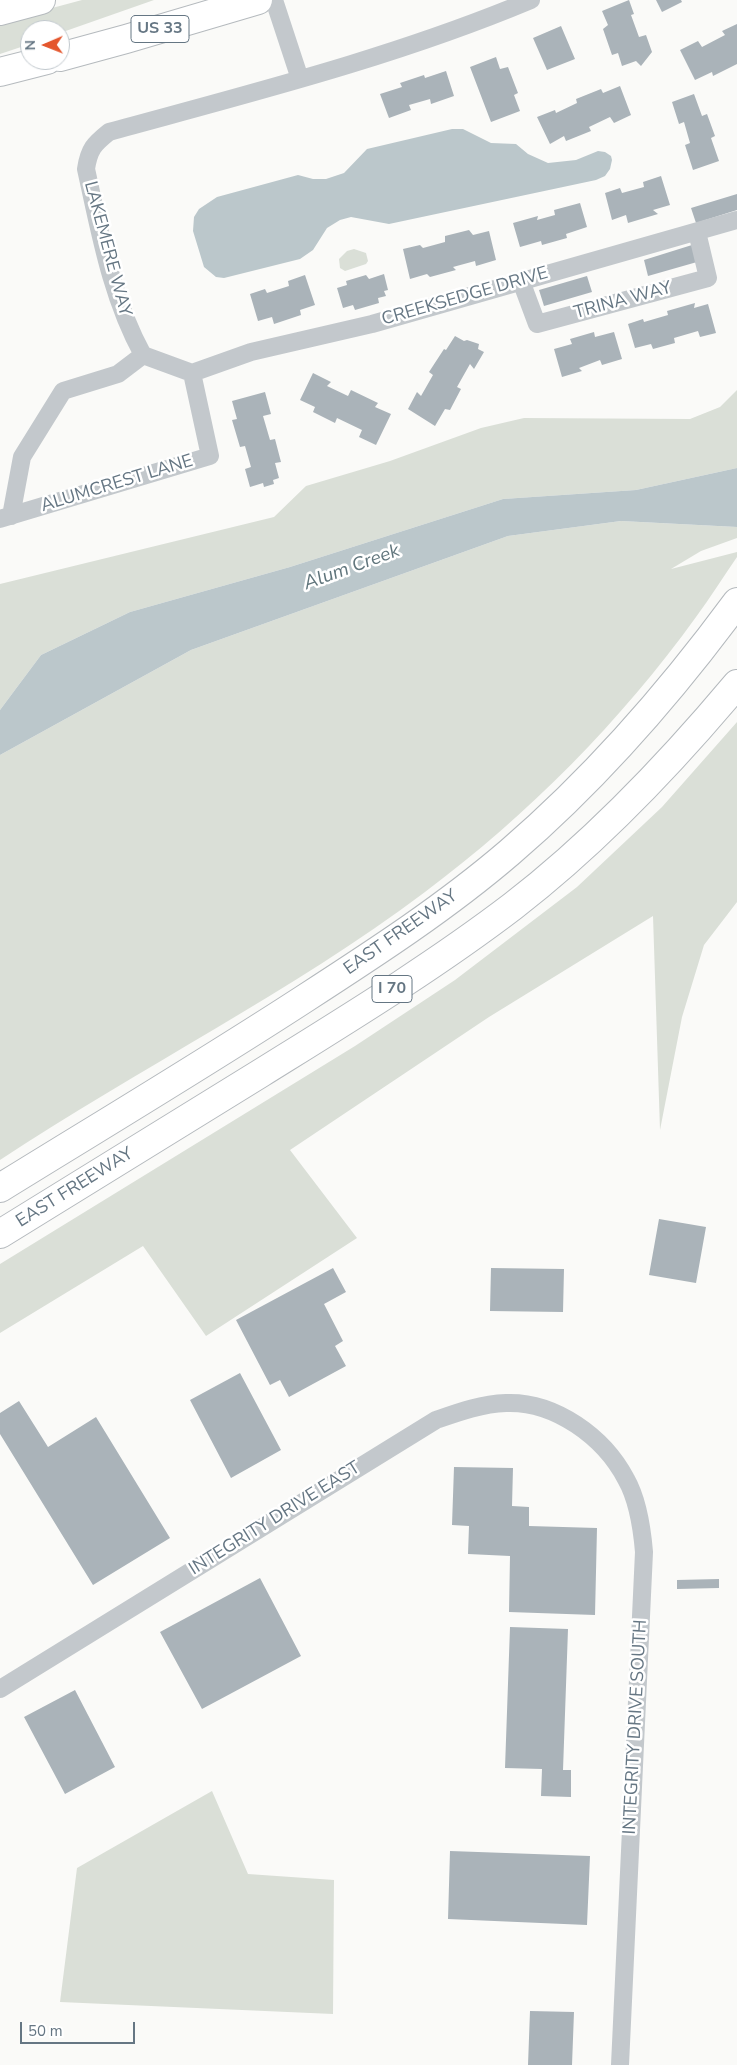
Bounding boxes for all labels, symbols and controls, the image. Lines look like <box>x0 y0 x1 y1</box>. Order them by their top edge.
road number: US 33 <box>131 15 189 42</box>
north arrow <box>20 20 70 70</box>
text: N <box>21 40 40 51</box>
street label: LAKEMERE WAY <box>79 179 135 319</box>
street label: CREEKSEDGE DRIVE <box>379 263 551 331</box>
street label: TRINA WAY <box>572 278 674 324</box>
street label: ALUMCREST LANE <box>38 451 196 517</box>
water label: Alum Creek <box>301 540 403 596</box>
street label: EAST FREEWAY <box>340 886 462 980</box>
road number: I 70 <box>372 976 412 1002</box>
street label: EAST FREEWAY <box>13 1143 137 1233</box>
street label: INTEGRITY DRIVE EAST <box>185 1457 365 1581</box>
street label: INTEGRITY DRIVE SOUTH <box>620 1619 652 1835</box>
scale bar <box>22 2012 138 2044</box>
text: 50 m <box>28 2021 63 2041</box>

